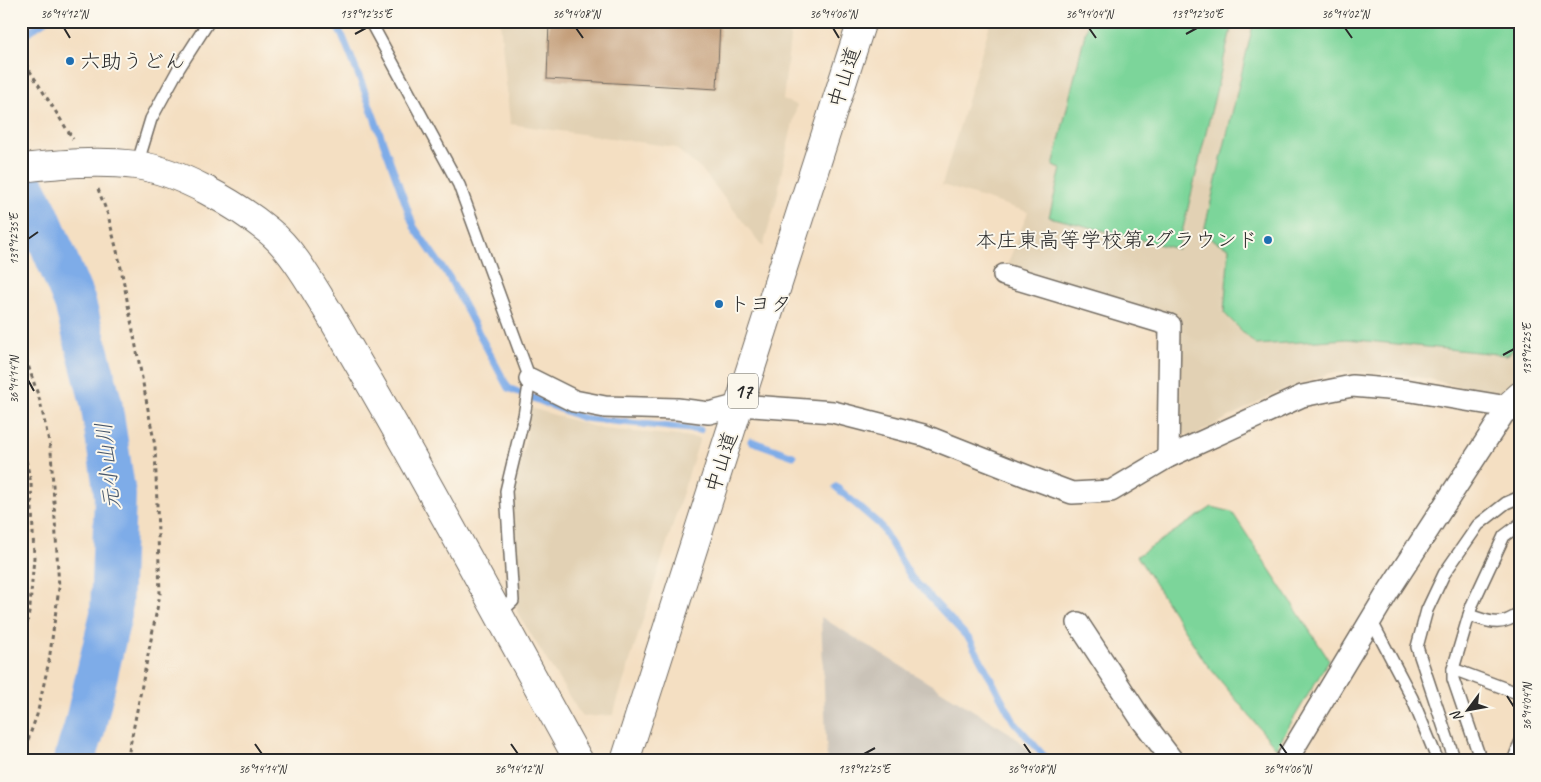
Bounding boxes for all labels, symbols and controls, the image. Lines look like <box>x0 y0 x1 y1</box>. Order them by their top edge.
text: 36°14'12"N <box>40 6 89 22</box>
text: 139°12'35"E <box>340 6 394 22</box>
text: 36°14'08"N <box>552 6 601 22</box>
text: 36°14'06"N <box>809 6 858 22</box>
text: 36°14'04"N <box>1065 6 1114 22</box>
text: 139°12'30"E <box>1171 6 1225 22</box>
text: 36°14'02"N <box>1321 6 1370 22</box>
street label: 中山道 <box>822 43 866 111</box>
place label: 六助うどん <box>80 48 185 74</box>
marker: 六助うどん <box>64 55 76 67</box>
text: 139°12'35"E <box>6 211 22 265</box>
place label: 本庄東高等学校第2グラウンド <box>976 227 1258 253</box>
marker: 本庄東高等学校第2グラウンド <box>1262 234 1274 246</box>
place label: トヨタ <box>729 291 792 317</box>
marker: トヨタ <box>713 298 725 310</box>
text: 139°12'25"E <box>1519 321 1535 375</box>
text: 36°14'14"N <box>6 355 22 404</box>
road number: 17 <box>728 374 758 408</box>
water label: 元小山川 <box>89 421 127 511</box>
street label: 中山道 <box>699 428 743 496</box>
text: 36°14'04"N <box>1519 682 1535 731</box>
north arrow <box>1444 684 1494 734</box>
text: N <box>1447 706 1467 725</box>
text: 36°14'14"N <box>238 761 287 777</box>
text: 36°14'12"N <box>494 761 543 777</box>
text: 139°12'25"E <box>838 761 892 777</box>
text: 36°14'08"N <box>1007 761 1056 777</box>
text: 36°14'06"N <box>1263 761 1312 777</box>

